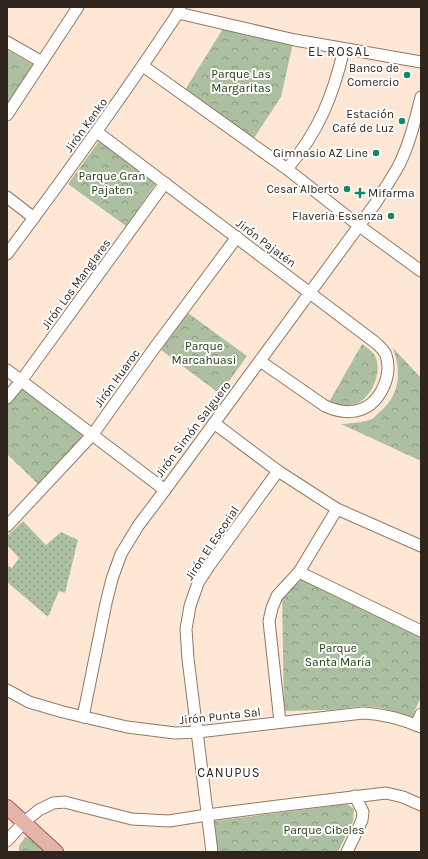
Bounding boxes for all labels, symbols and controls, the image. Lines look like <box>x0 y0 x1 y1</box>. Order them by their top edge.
district label: EL ROSAL <box>308 44 370 59</box>
place label: Banco de Comercio <box>347 61 399 89</box>
park label: Parque Las Margaritas <box>211 67 271 95</box>
marker: Banco de Comercio <box>402 70 412 80</box>
street label: Jirón Kenko <box>62 95 110 155</box>
place label: Estación Café de Luz <box>332 107 394 135</box>
marker: Estación Café de Luz <box>397 116 407 126</box>
place label: Gimnasio AZ Line <box>273 146 368 160</box>
marker: Gimnasio AZ Line <box>371 148 381 158</box>
park label: Parque Gran Pajaten <box>79 169 145 197</box>
place label: Cesar Alberto <box>266 182 339 196</box>
marker: Cesar Alberto <box>342 184 352 194</box>
place label: Mifarma <box>368 186 415 200</box>
marker: Mifarma <box>355 188 365 198</box>
place label: Flaveria Essenza <box>292 209 383 223</box>
marker: Flaveria Essenza <box>386 211 396 221</box>
street label: Jirón Pajatén <box>233 216 299 270</box>
street label: Jirón Los Manglares <box>39 236 113 332</box>
park label: Parque Marcahuasi <box>172 339 236 367</box>
street label: Jirón Huaroc <box>91 346 143 410</box>
street label: Jirón Simón Salguero <box>152 378 234 480</box>
street label: Jirón El Escorial <box>182 503 242 583</box>
park label: Parque Santa María <box>305 641 371 669</box>
street label: Jirón Punta Sal <box>179 705 261 727</box>
district label: CANUPUS <box>197 765 261 780</box>
park label: Parque Cibeles <box>284 823 364 837</box>

